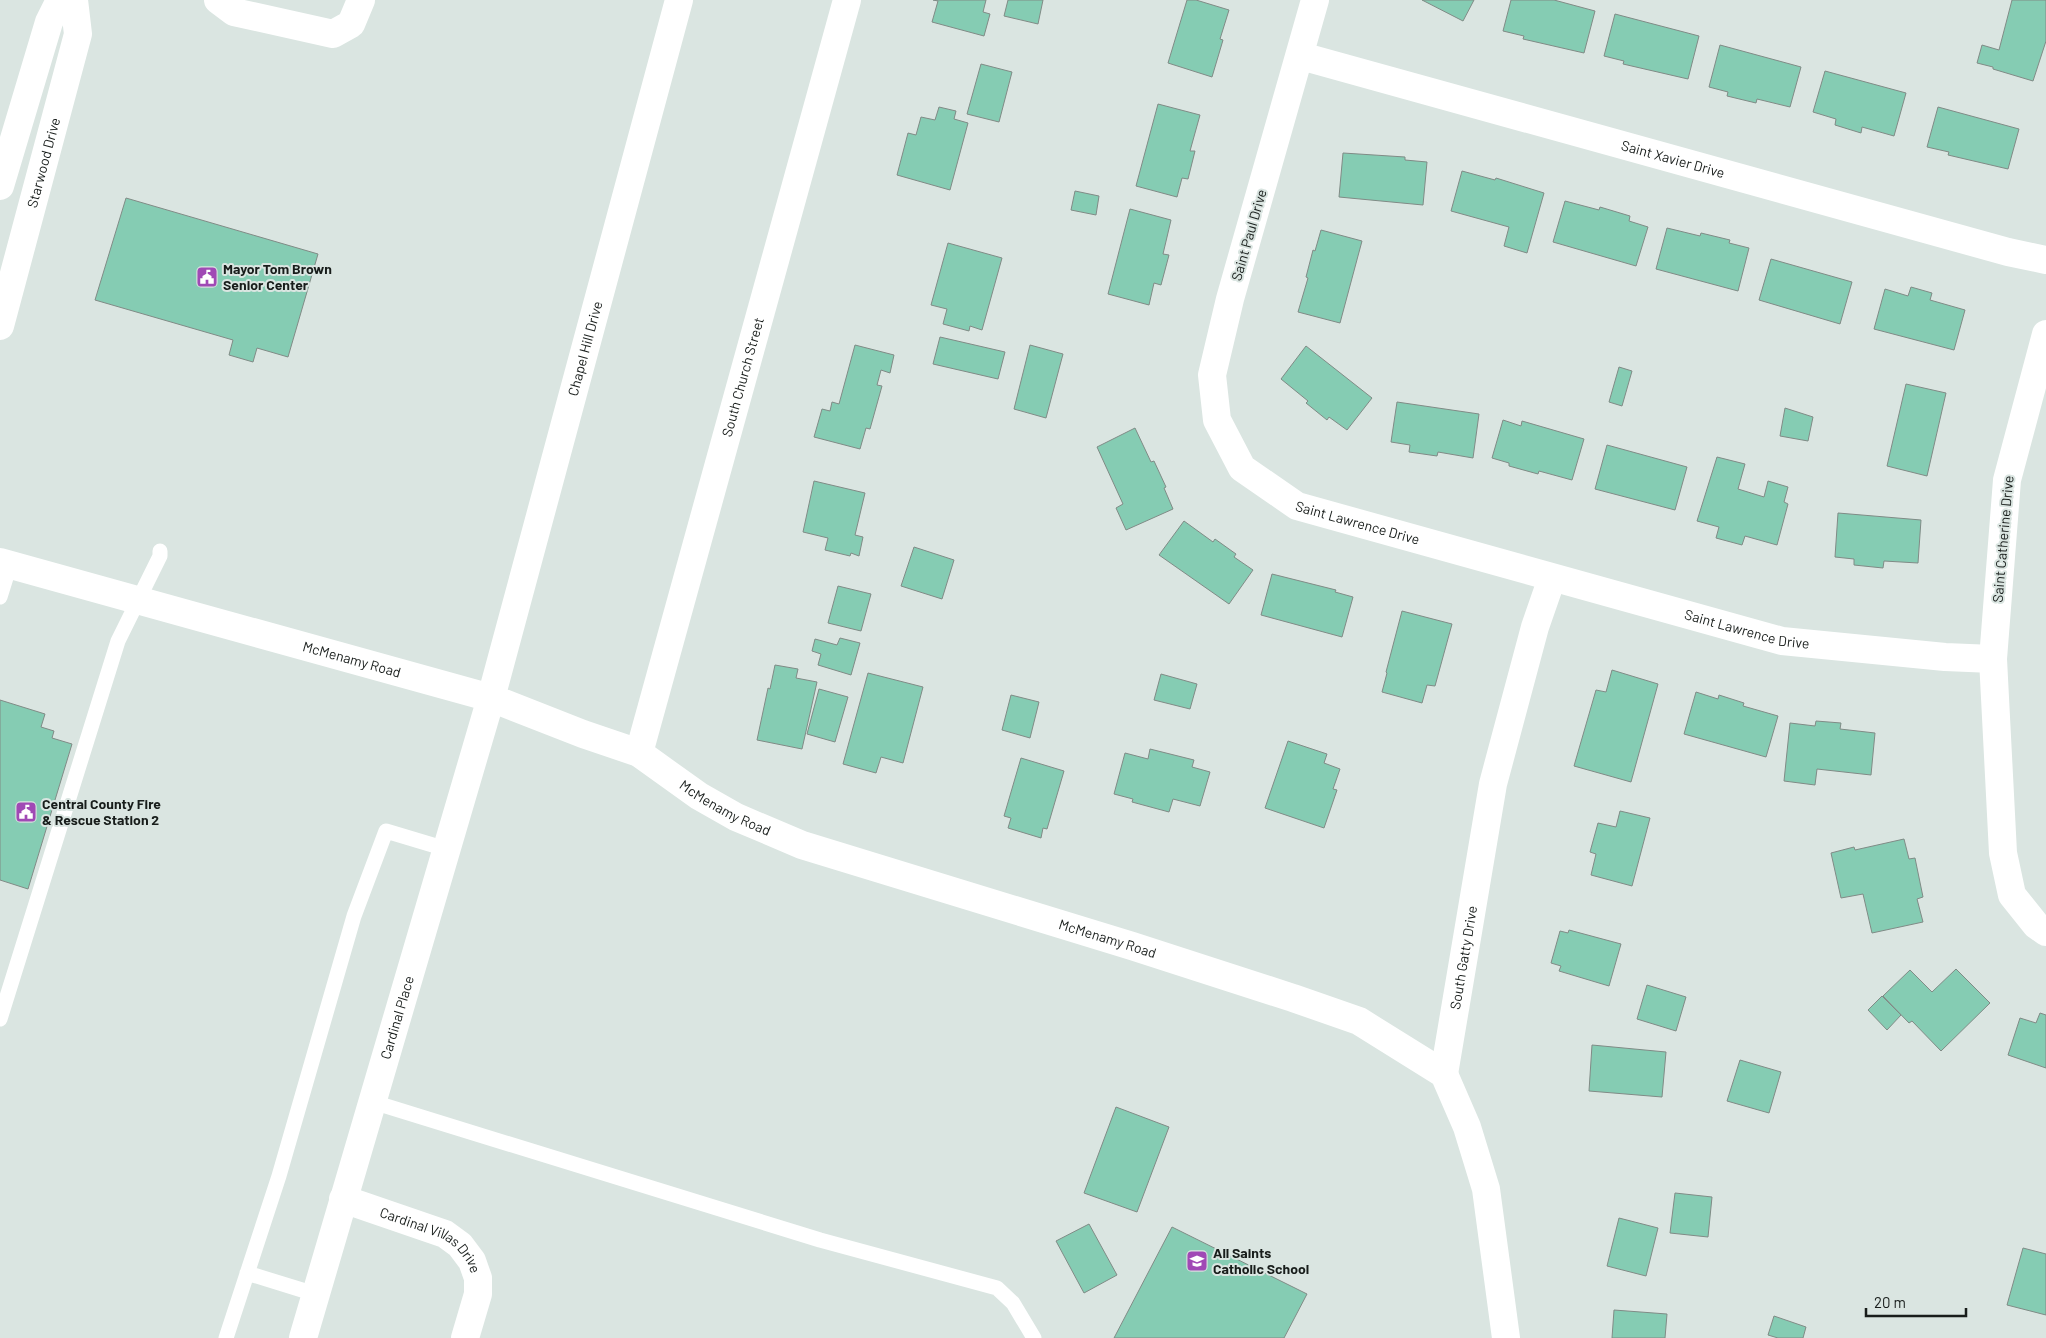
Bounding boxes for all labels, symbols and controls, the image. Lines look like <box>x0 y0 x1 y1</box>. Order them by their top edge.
street label: Starwood Drive <box>23 116 63 210</box>
street label: Saint Xavier Drive <box>1620 136 1727 181</box>
street label: Saint Paul Drive <box>1227 187 1270 283</box>
place label: Mayor Tom Brown Senior Center <box>223 260 332 293</box>
public building icon: Mayor Tom Brown Senior Center <box>195 265 219 289</box>
street label: Chapel Hill Drive <box>564 299 606 398</box>
street label: South Church Street <box>718 315 767 439</box>
street label: Saint Catherine Drive <box>1988 475 2017 603</box>
street label: Saint Lawrence Drive <box>1294 497 1422 548</box>
street label: Saint Lawrence Drive <box>1683 605 1810 652</box>
street label: McMenamy Road <box>301 637 403 681</box>
street label: McMenamy Road <box>677 776 773 839</box>
place label: Central County Fire & Rescue Station 2 <box>42 795 161 828</box>
public building icon: Central County Fire & Rescue Station 2 <box>14 800 38 824</box>
street label: South Gatty Drive <box>1446 904 1480 1011</box>
street label: McMenamy Road <box>1057 915 1159 961</box>
street label: Cardinal Place <box>376 974 417 1061</box>
street label: Cardinal Villas Drive <box>378 1203 484 1275</box>
place label: All Saints Catholic School <box>1213 1244 1309 1277</box>
school or university icon: All Saints Catholic School <box>1185 1249 1209 1273</box>
scale bar <box>1866 1286 1966 1318</box>
text: 20 m <box>1874 1293 1906 1311</box>

